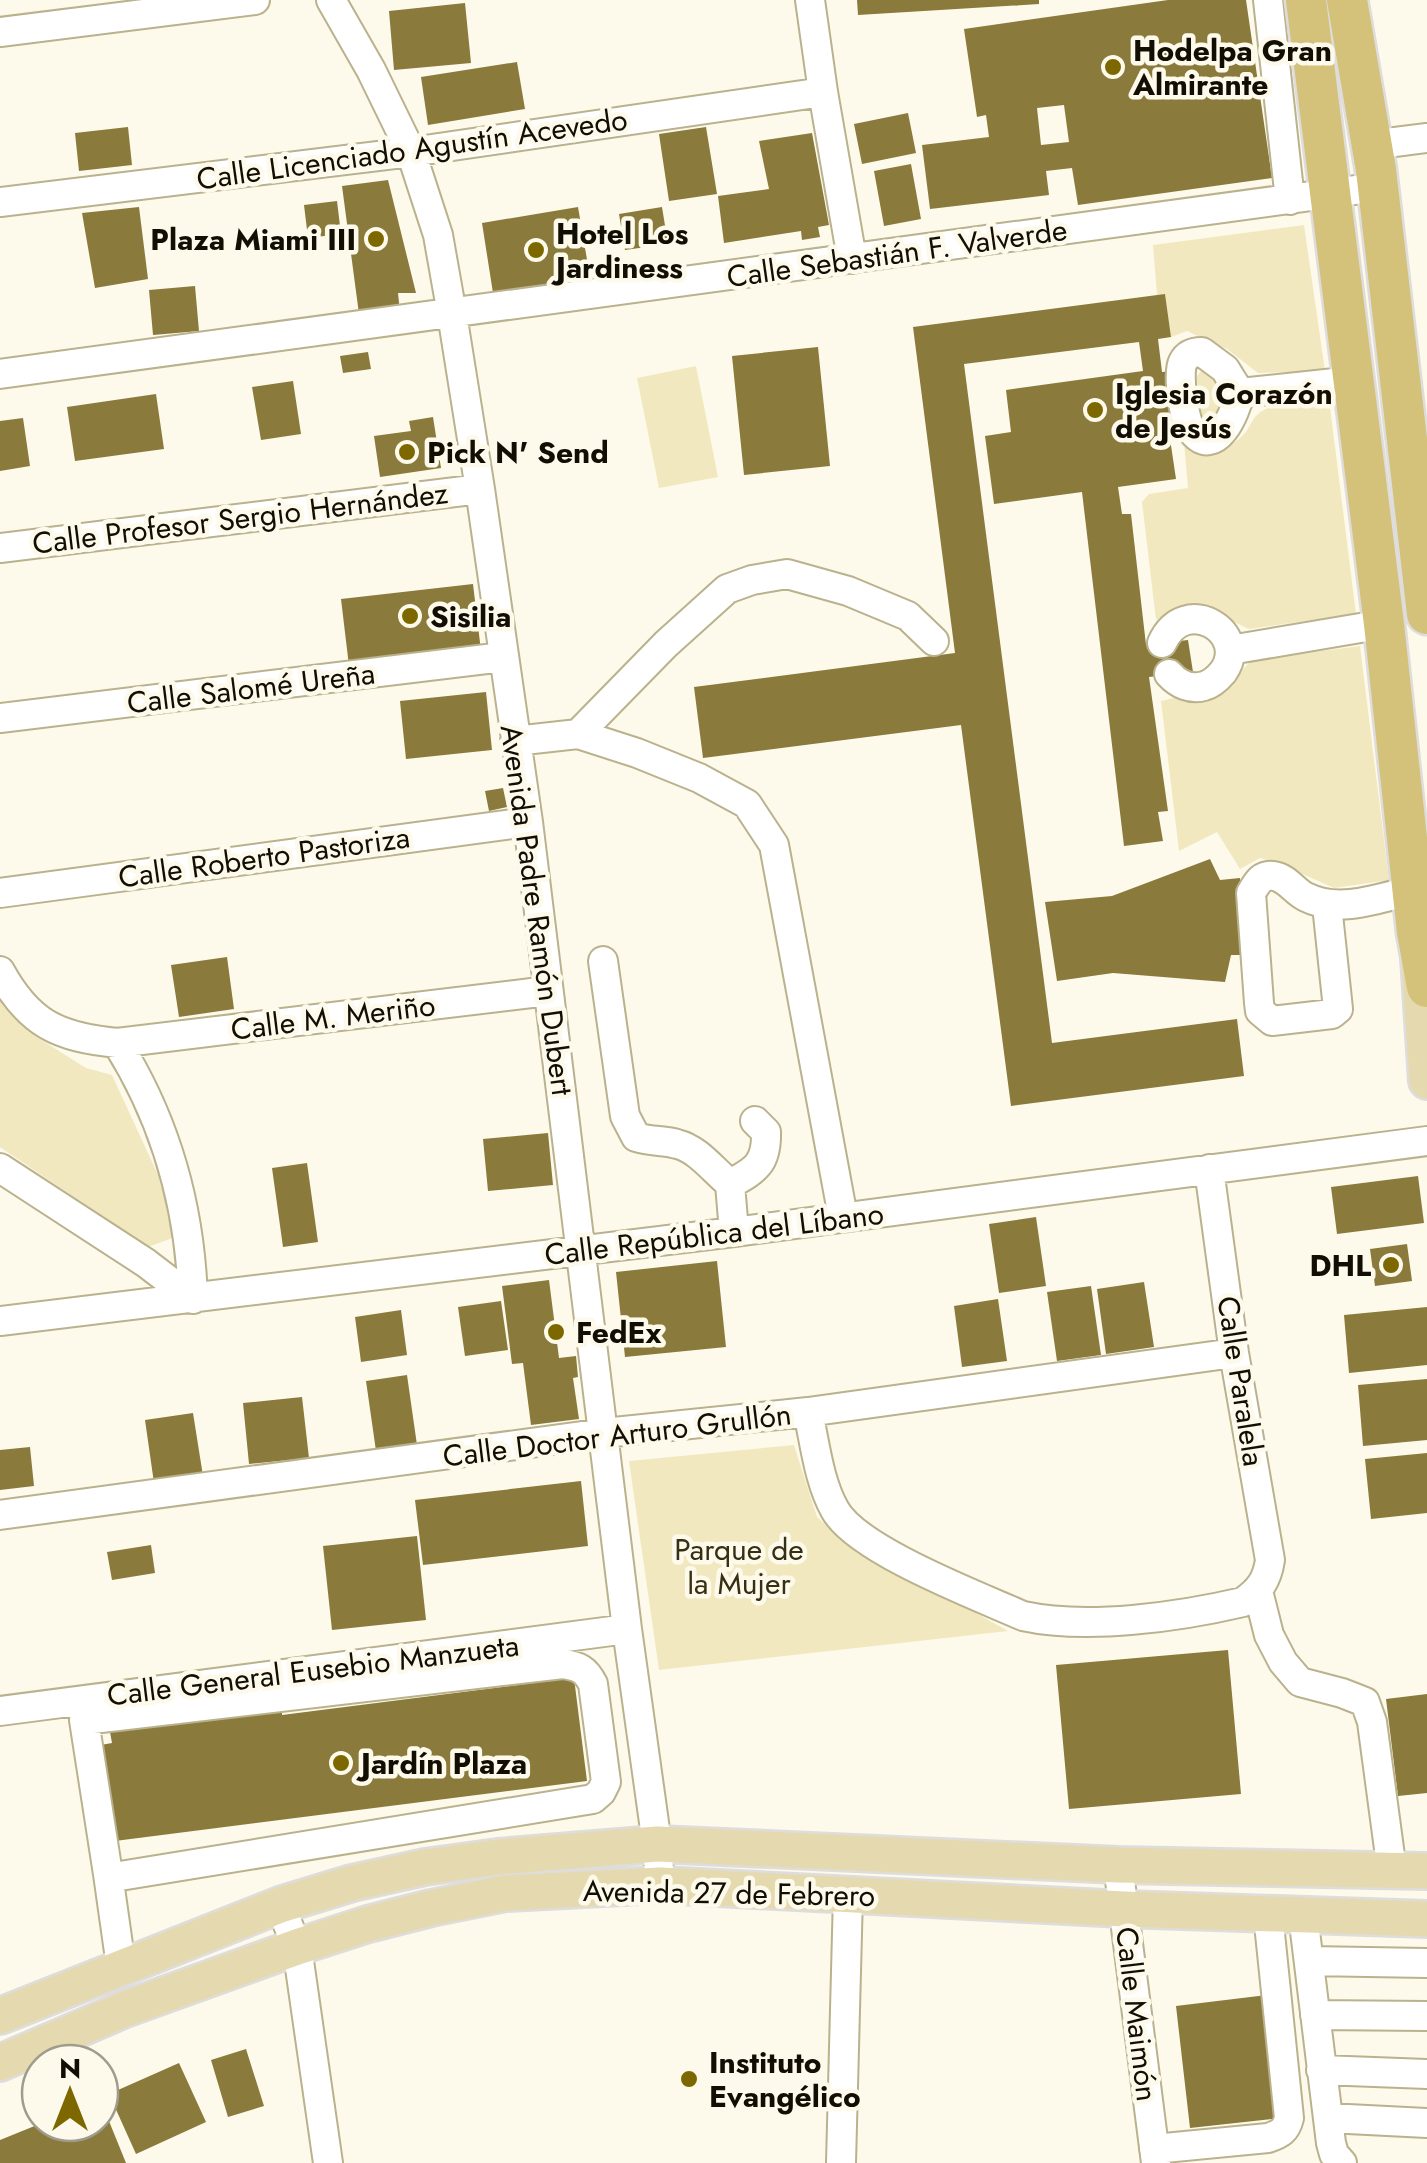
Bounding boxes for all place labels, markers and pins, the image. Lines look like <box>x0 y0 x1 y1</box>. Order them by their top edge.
place label: Hodelpa Gran Almirante <box>1132 29 1332 106</box>
marker: Hodelpa Gran Almirante <box>1102 56 1124 78</box>
place label: Hotel Los Jardiness <box>551 212 688 289</box>
place label: Plaza Miami III <box>150 218 356 261</box>
marker: Plaza Miami III <box>365 228 387 250</box>
marker: Hotel Los Jardiness <box>525 239 547 261</box>
place label: Iglesia Corazón de Jesús <box>1115 372 1333 449</box>
marker: Iglesia Corazón de Jesús <box>1084 399 1106 421</box>
place label: Pick N' Send <box>427 431 609 474</box>
marker: Pick N' Send <box>396 441 418 463</box>
place label: Sisilia <box>430 595 512 638</box>
marker: Sisilia <box>399 605 421 627</box>
place label: DHL <box>1310 1244 1371 1287</box>
marker: DHL <box>1380 1254 1402 1276</box>
place label: FedEx <box>576 1311 661 1354</box>
marker: FedEx <box>545 1321 567 1343</box>
place label: Jardín Plaza <box>356 1742 527 1785</box>
marker: Jardín Plaza <box>330 1752 352 1774</box>
place label: Instituto Evangélico <box>709 2041 861 2118</box>
marker: Instituto Evangélico <box>678 2068 700 2090</box>

